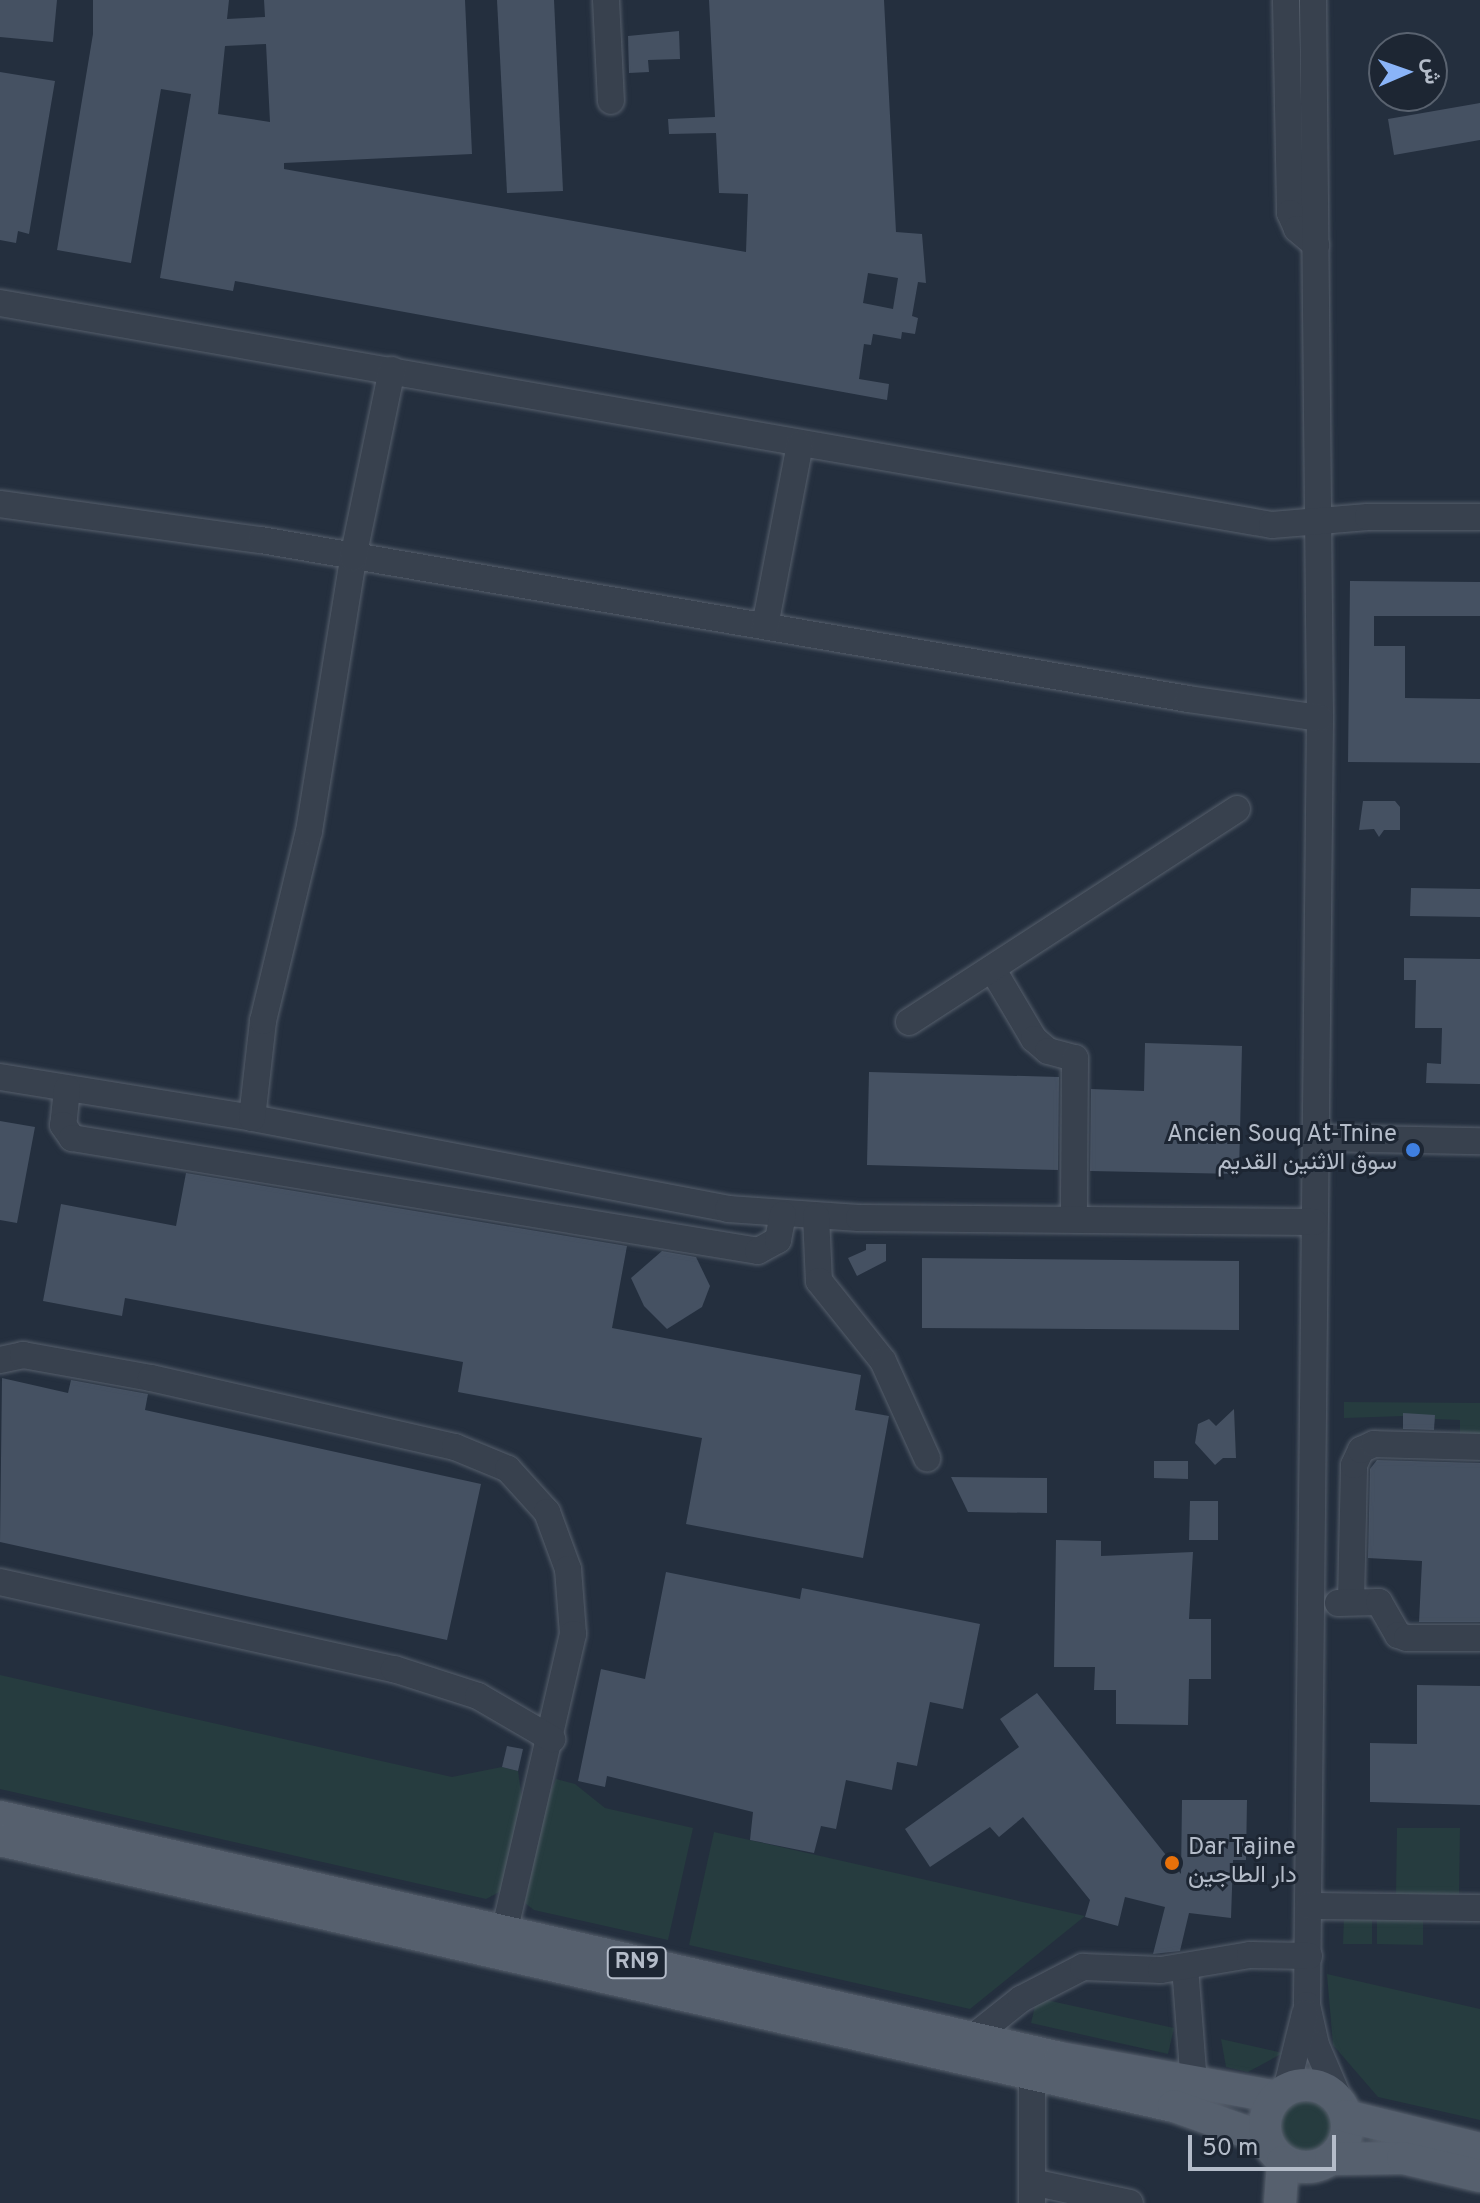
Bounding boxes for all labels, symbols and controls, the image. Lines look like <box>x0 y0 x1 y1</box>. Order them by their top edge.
north arrow <box>1368 32 1448 112</box>
text: ش <box>1417 58 1444 85</box>
place label: Ancien Souq At-Tnine سوق الاثنين القديم <box>1166 1122 1397 1178</box>
marker: Ancien Souq At-Tnine سوق الاثنين القديم <box>1404 1141 1422 1159</box>
place label: Dar Tajine دار الطاجين <box>1188 1835 1297 1891</box>
marker: Dar Tajine دار الطاجين <box>1163 1854 1181 1872</box>
road number: RN9 <box>605 1945 669 1981</box>
scale bar <box>1192 2119 1340 2169</box>
text: 50 m <box>1202 2134 1258 2164</box>

